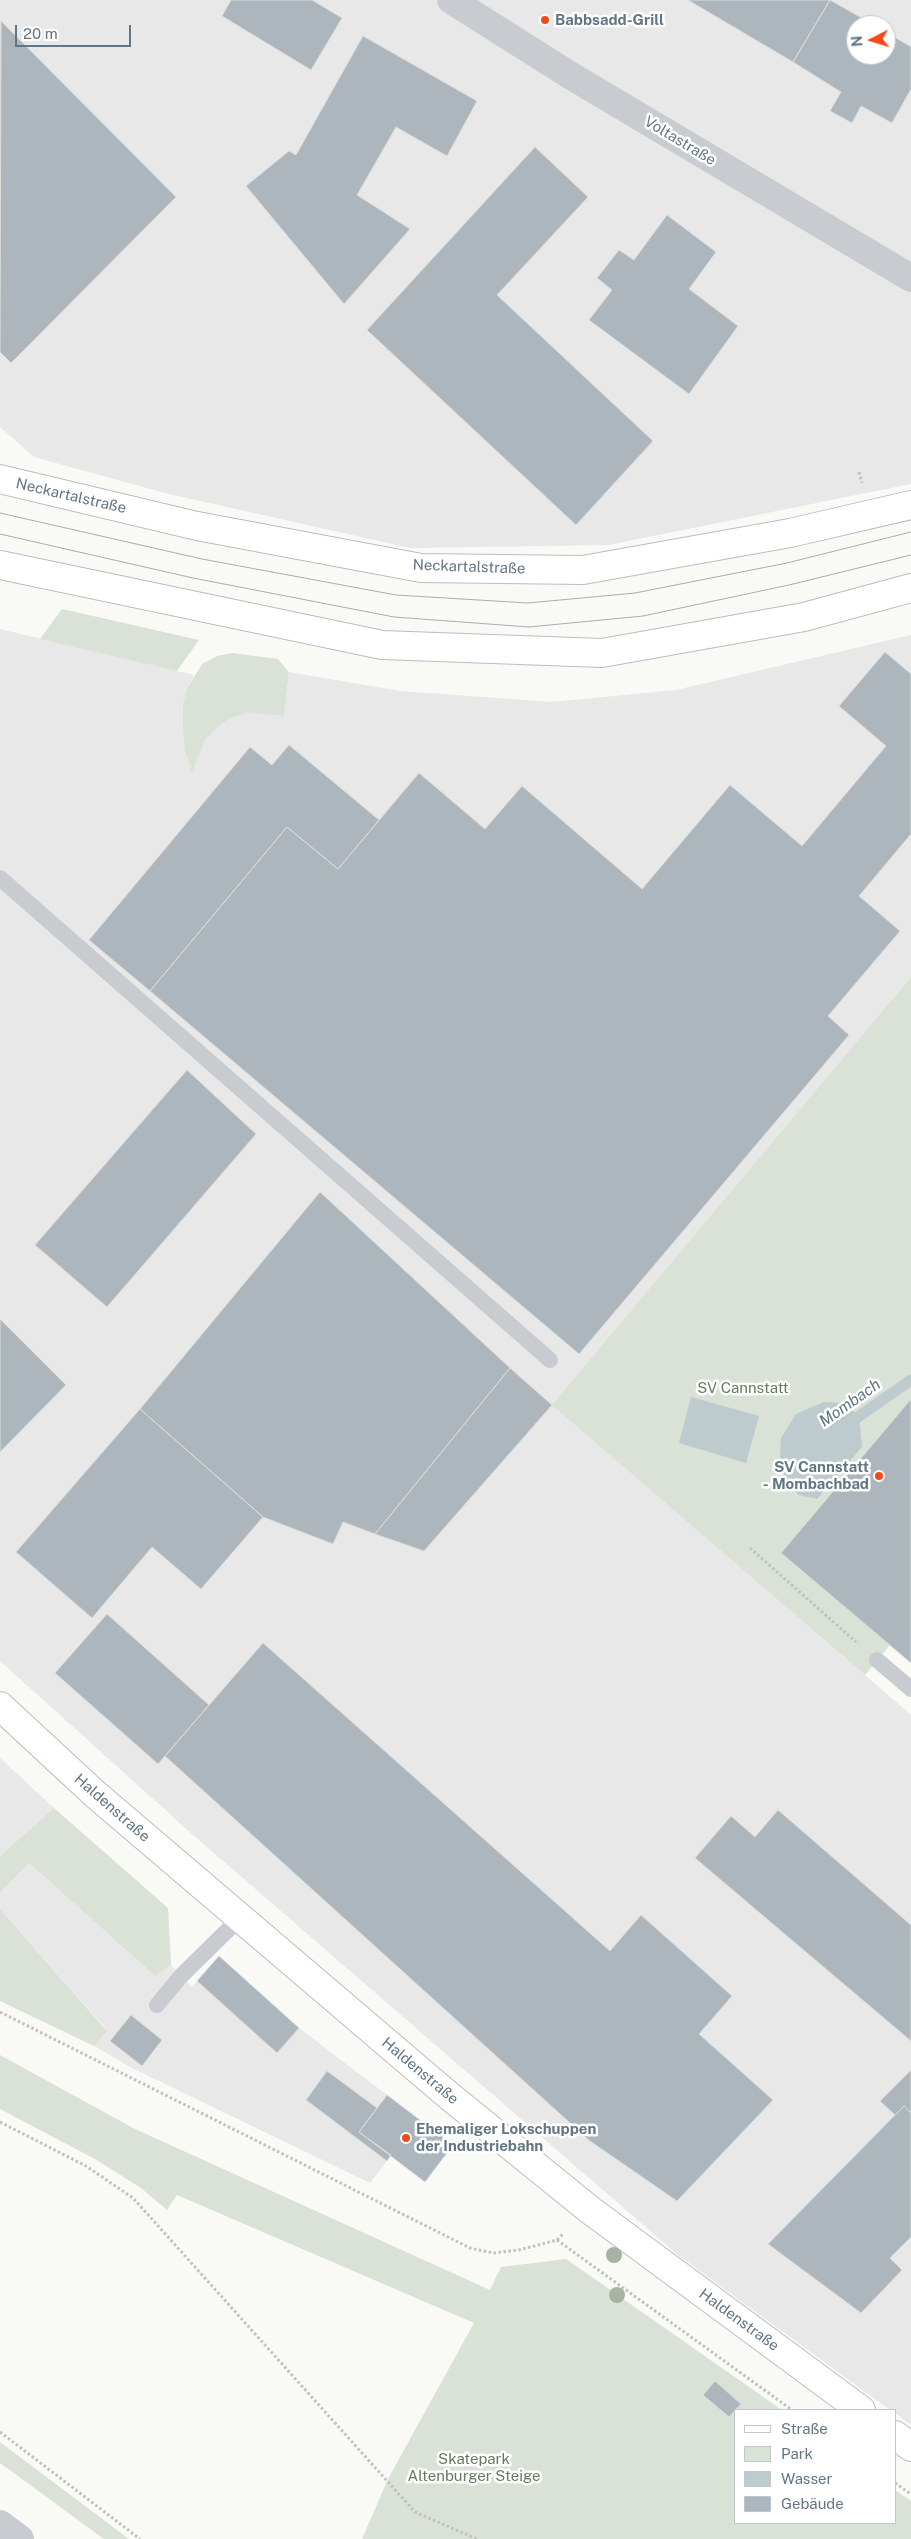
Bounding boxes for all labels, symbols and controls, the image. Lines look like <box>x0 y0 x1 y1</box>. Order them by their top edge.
place label: Babbsadd-Grill <box>555 11 664 29</box>
marker: Babbsadd-Grill <box>539 14 551 26</box>
scale bar <box>18 15 134 47</box>
north arrow <box>846 15 896 65</box>
text: 20 m <box>23 25 58 42</box>
text: N <box>849 35 866 47</box>
street label: Voltastraße <box>641 113 719 169</box>
street label: Neckartalstraße <box>14 475 128 517</box>
street label: Neckartalstraße <box>412 556 526 578</box>
water label: Mombach <box>816 1375 884 1431</box>
park label: SV Cannstatt <box>697 1379 789 1397</box>
place label: SV Cannstatt - Mombachbad <box>763 1458 869 1493</box>
marker: SV Cannstatt - Mombachbad <box>873 1470 885 1482</box>
street label: Haldenstraße <box>70 1770 154 1846</box>
street label: Haldenstraße <box>378 2034 462 2108</box>
place label: Ehemaliger Lokschuppen der Industriebahn <box>416 2120 596 2155</box>
marker: Ehemaliger Lokschuppen der Industriebahn <box>400 2132 412 2144</box>
street label: Haldenstraße <box>696 2285 782 2355</box>
legend <box>734 2409 896 2524</box>
text: Straße <box>781 2420 828 2437</box>
text: Park <box>781 2445 813 2462</box>
park label: Skatepark Altenburger Steige <box>407 2450 541 2485</box>
text: Wasser <box>781 2470 832 2487</box>
text: Gebäude <box>781 2495 844 2512</box>

